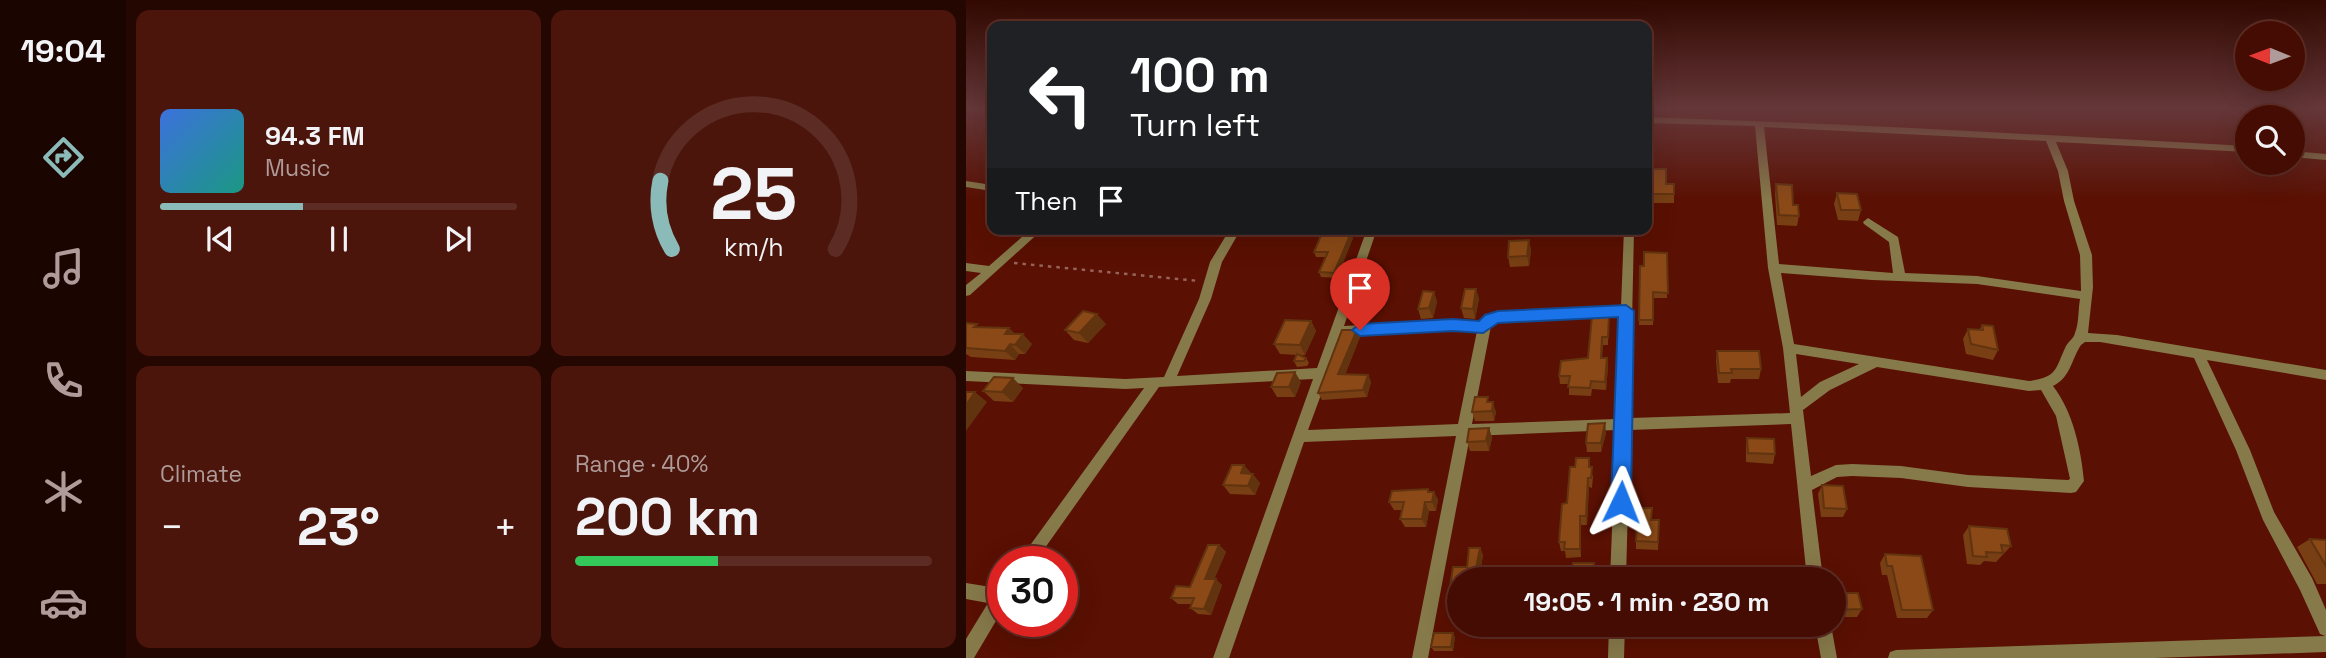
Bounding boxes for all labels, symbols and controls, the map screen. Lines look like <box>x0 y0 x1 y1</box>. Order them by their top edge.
north arrow <box>2235 21 2305 91</box>
map controls <box>2235 21 2305 175</box>
text: 19:04 <box>21 31 105 71</box>
text: 100 m <box>1130 44 1270 106</box>
icon: left <box>1015 49 1106 140</box>
text: Turn left <box>1130 105 1260 145</box>
button: search <box>2235 105 2305 175</box>
text: 94.3 FM <box>265 119 365 153</box>
icon: directions <box>39 133 88 182</box>
text: 25 <box>710 148 797 241</box>
text: Music <box>265 153 330 183</box>
icon: arrive <box>1092 182 1130 220</box>
text: Then <box>1015 184 1078 218</box>
icon: previous <box>201 220 239 258</box>
icon: pause <box>320 220 358 258</box>
icon: next <box>439 220 477 258</box>
text: km/h <box>724 231 783 263</box>
icon: music <box>39 244 88 293</box>
pin <box>1330 258 1390 330</box>
icon: arrive <box>1341 269 1379 307</box>
icon: phone <box>39 356 88 405</box>
text: Range · 40% <box>575 449 708 479</box>
text: Climate <box>160 459 242 489</box>
position arrow <box>1584 465 1658 539</box>
icon: climate <box>39 467 88 516</box>
text: 200 km <box>575 484 760 550</box>
text: 23° <box>297 494 380 560</box>
text: − <box>160 503 184 551</box>
text: + <box>493 503 517 551</box>
speed limit sign: 30 <box>987 546 1078 637</box>
icon: car <box>39 578 88 627</box>
text: 19:05 · 1 min · 230 m <box>1523 585 1770 619</box>

